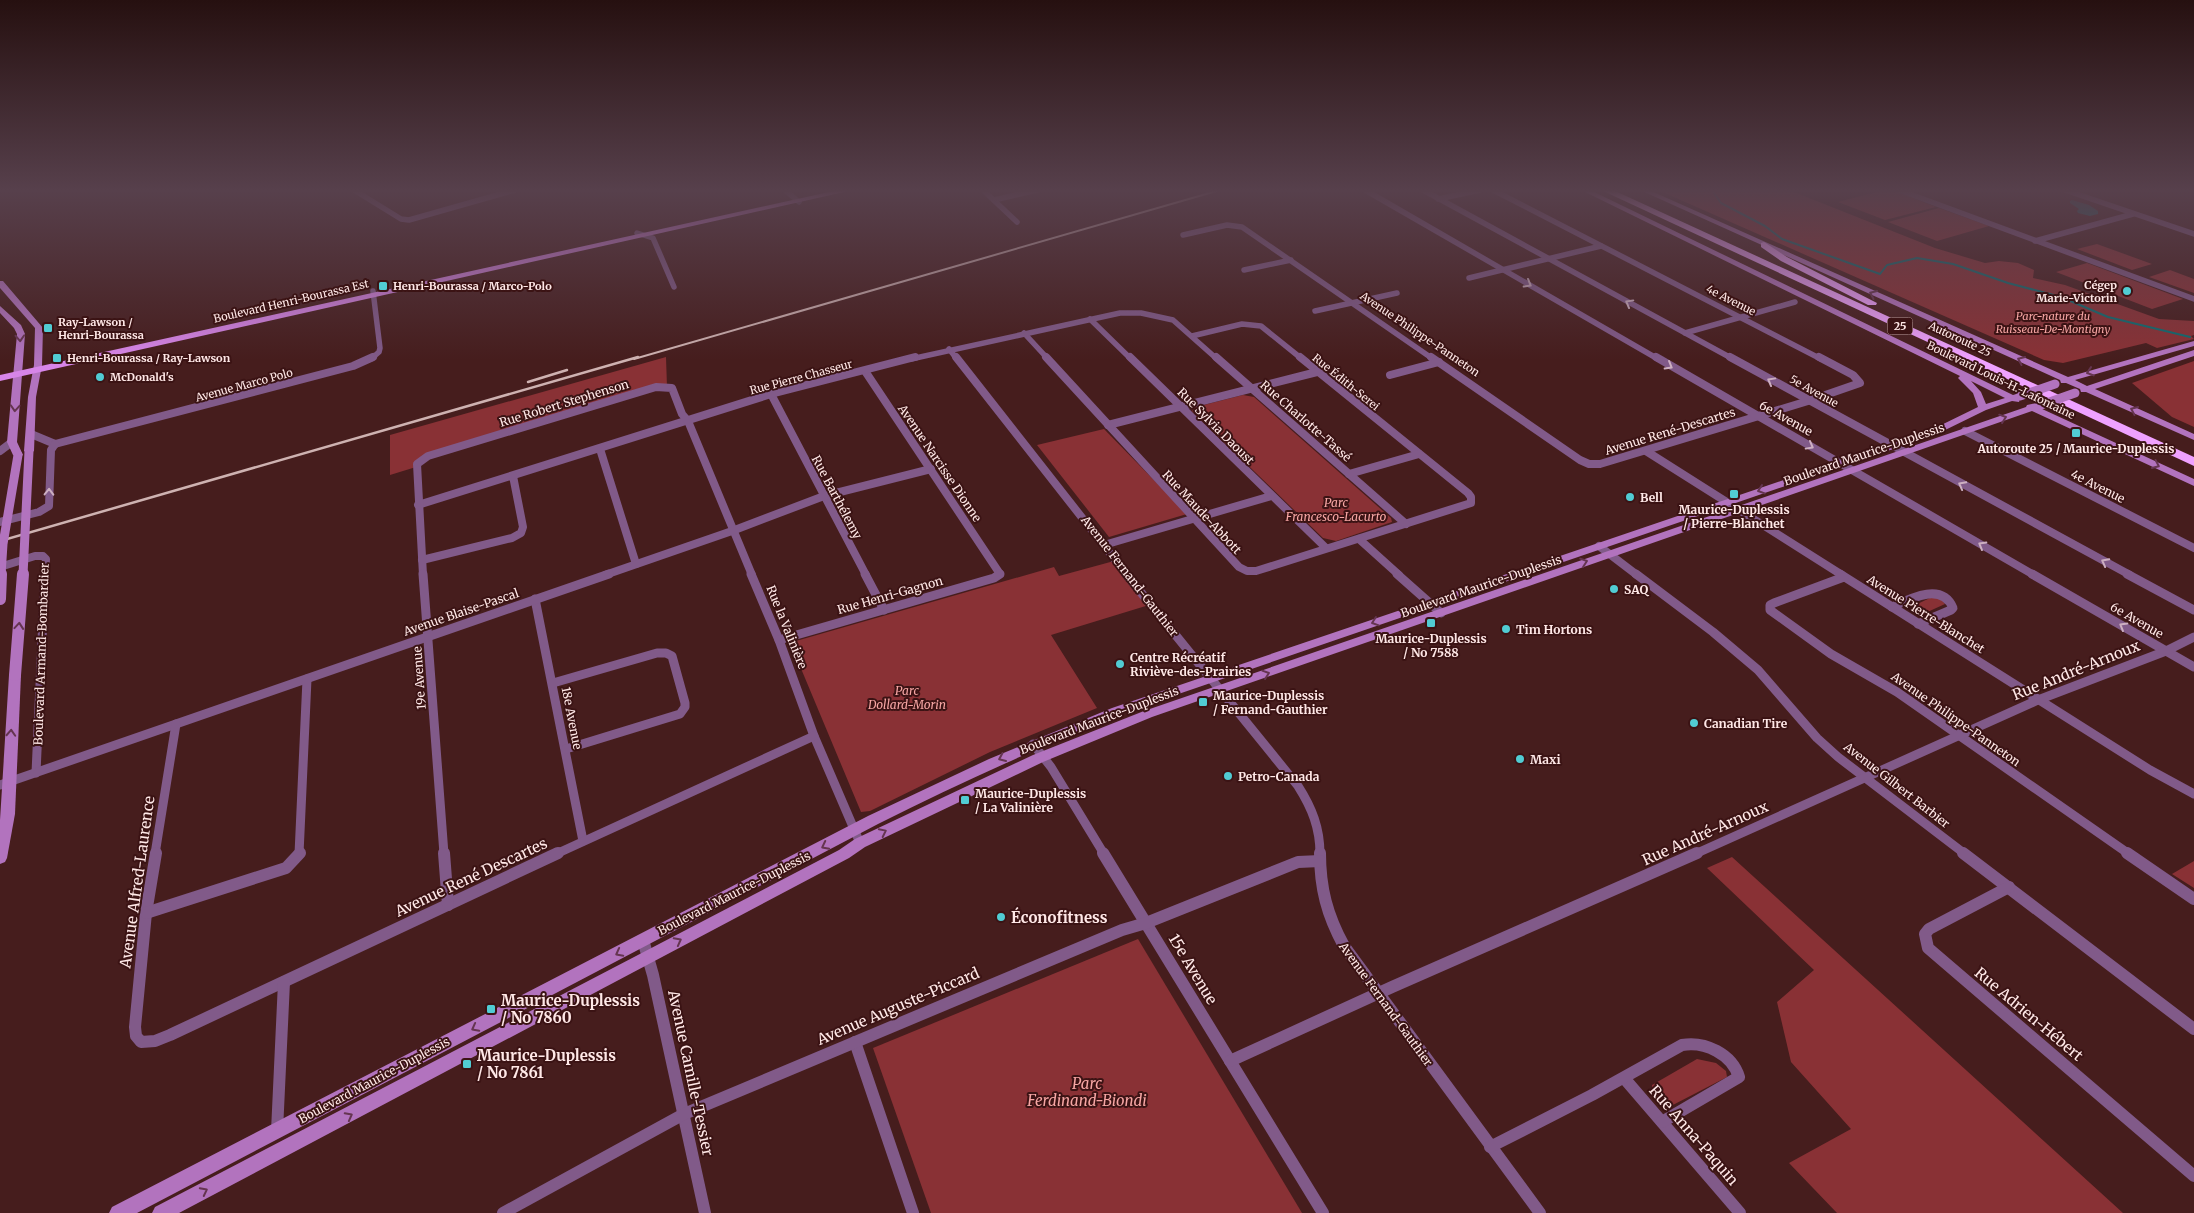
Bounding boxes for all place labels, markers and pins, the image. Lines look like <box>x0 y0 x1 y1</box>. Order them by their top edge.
place label: Cégep Marie-Victorin <box>2036 278 2118 305</box>
place label: Henri-Bourassa / Marco-Polo <box>393 279 552 293</box>
marker: Henri-Bourassa / Marco-Polo <box>377 280 389 292</box>
marker: Cégep Marie-Victorin <box>2121 285 2133 297</box>
place label: Ray-Lawson / Henri-Bourassa <box>58 315 144 342</box>
marker: Ray-Lawson / Henri-Bourassa <box>42 322 54 334</box>
place label: Henri-Bourassa / Ray-Lawson <box>67 351 231 365</box>
marker: Henri-Bourassa / Ray-Lawson <box>51 352 63 364</box>
place label: McDonald's <box>110 370 174 384</box>
marker: McDonald's <box>94 371 106 383</box>
marker: Autoroute 25 / Maurice-Duplessis <box>2070 427 2082 439</box>
place label: Autoroute 25 / Maurice-Duplessis <box>1976 441 2175 456</box>
marker: Maurice-Duplessis / Pierre-Blanchet <box>1728 488 1740 500</box>
place label: Bell <box>1640 490 1663 505</box>
marker: Bell <box>1624 491 1636 503</box>
place label: Maurice-Duplessis / Pierre-Blanchet <box>1678 502 1790 531</box>
place label: SAQ <box>1624 582 1650 597</box>
marker: SAQ <box>1608 583 1620 595</box>
marker: Maurice-Duplessis / No 7588 <box>1425 617 1437 629</box>
place label: Tim Hortons <box>1516 622 1592 637</box>
marker: Tim Hortons <box>1500 623 1512 635</box>
place label: Maurice-Duplessis / No 7588 <box>1375 631 1487 660</box>
place label: Centre Récréatif Riviève-des-Prairies <box>1130 650 1251 679</box>
marker: Centre Récréatif Riviève-des-Prairies <box>1114 658 1126 670</box>
place label: Maurice-Duplessis / Fernand-Gauthier <box>1213 688 1328 717</box>
marker: Maurice-Duplessis / Fernand-Gauthier <box>1197 696 1209 708</box>
place label: Canadian Tire <box>1704 716 1788 731</box>
marker: Canadian Tire <box>1688 717 1700 729</box>
place label: Maxi <box>1530 752 1561 767</box>
marker: Maxi <box>1514 753 1526 765</box>
place label: Petro-Canada <box>1238 769 1320 784</box>
marker: Petro-Canada <box>1222 770 1234 782</box>
place label: Maurice-Duplessis / La Valinière <box>975 786 1086 815</box>
marker: Maurice-Duplessis / La Valinière <box>959 794 971 806</box>
place label: Éconofitness <box>1011 907 1108 927</box>
marker: Éconofitness <box>995 911 1007 923</box>
place label: Maurice-Duplessis / No 7860 <box>501 991 640 1027</box>
marker: Maurice-Duplessis / No 7860 <box>485 1003 497 1015</box>
place label: Maurice-Duplessis / No 7861 <box>477 1046 616 1082</box>
marker: Maurice-Duplessis / No 7861 <box>461 1058 473 1070</box>

